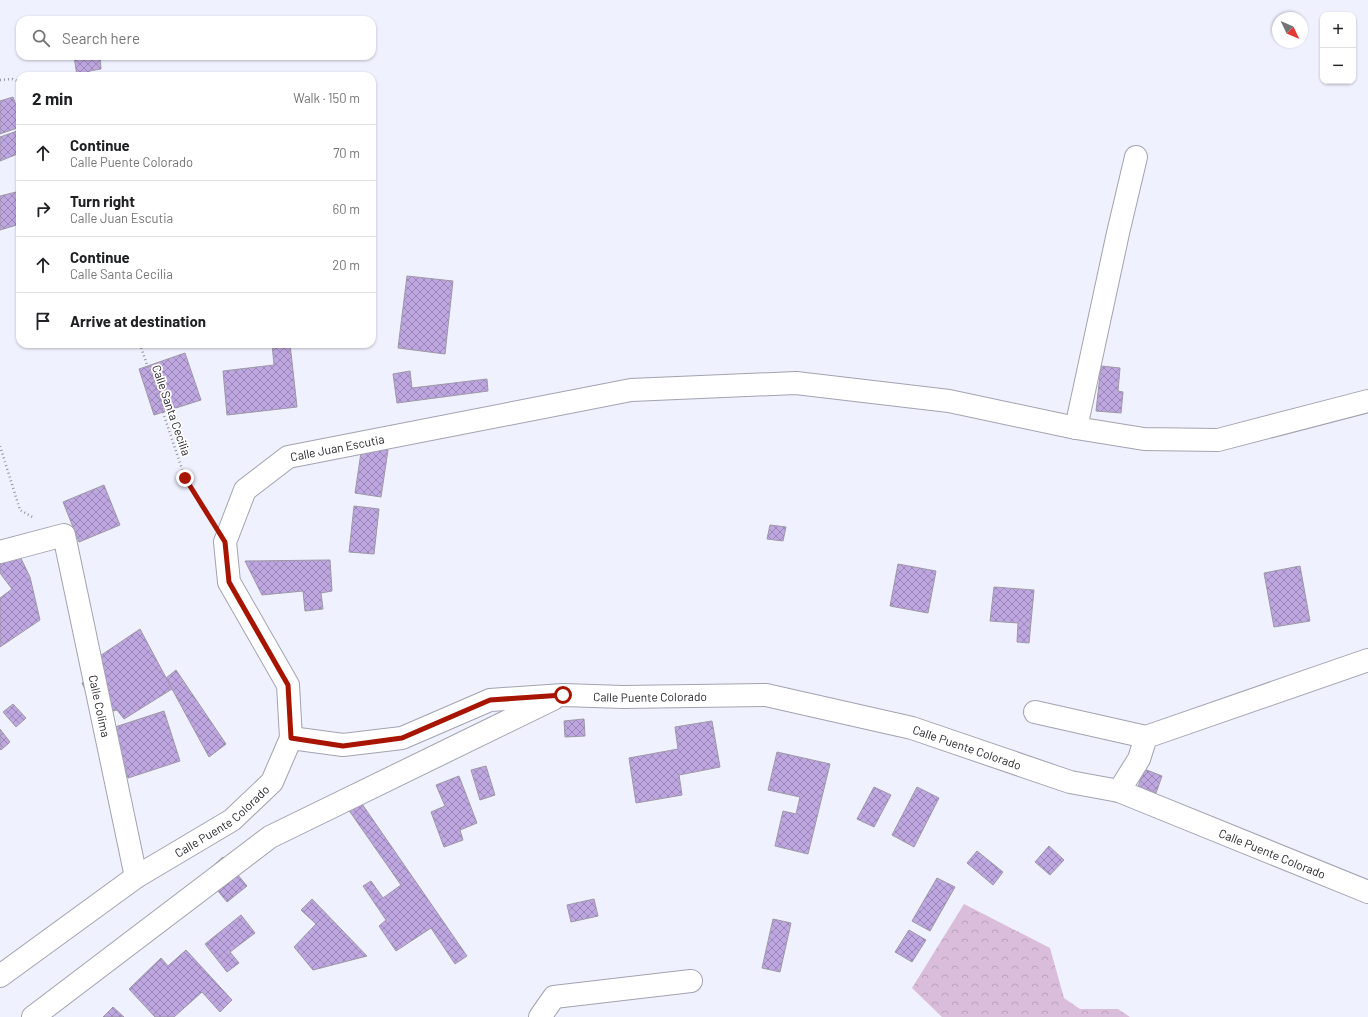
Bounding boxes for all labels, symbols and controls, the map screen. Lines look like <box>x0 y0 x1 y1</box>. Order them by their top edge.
north arrow <box>1272 12 1308 48</box>
map controls <box>1320 12 1356 84</box>
button: + <box>1320 12 1356 48</box>
search box <box>16 16 376 60</box>
icon: search <box>30 27 52 49</box>
text: Search here <box>62 29 140 47</box>
button: − <box>1320 48 1356 84</box>
text: 2 min <box>32 88 73 108</box>
text: Walk · 150 m <box>293 90 360 106</box>
text: Continue <box>70 136 130 154</box>
icon: ahead <box>32 142 54 164</box>
text: 70 m <box>333 145 360 161</box>
text: Calle Puente Colorado <box>70 154 193 170</box>
text: Turn right <box>70 192 135 210</box>
icon: right <box>32 198 54 220</box>
text: 60 m <box>333 201 360 217</box>
text: Calle Juan Escutia <box>70 210 173 226</box>
text: Continue <box>70 248 130 266</box>
icon: ahead <box>32 254 54 276</box>
text: 20 m <box>332 257 360 273</box>
text: Calle Santa Cecilia <box>70 266 173 282</box>
icon: arrive <box>32 310 54 332</box>
text: Arrive at destination <box>70 312 206 330</box>
street label: Calle Santa Cecilia <box>150 363 194 457</box>
street label: Calle Juan Escutia <box>289 431 385 463</box>
route end <box>176 469 194 487</box>
street label: Calle Colima <box>87 674 113 739</box>
route start <box>554 686 572 704</box>
street label: Calle Puente Colorado <box>593 689 707 704</box>
street label: Calle Puente Colorado <box>911 722 1023 772</box>
street label: Calle Puente Colorado <box>172 782 272 860</box>
street label: Calle Puente Colorado <box>1217 825 1328 881</box>

